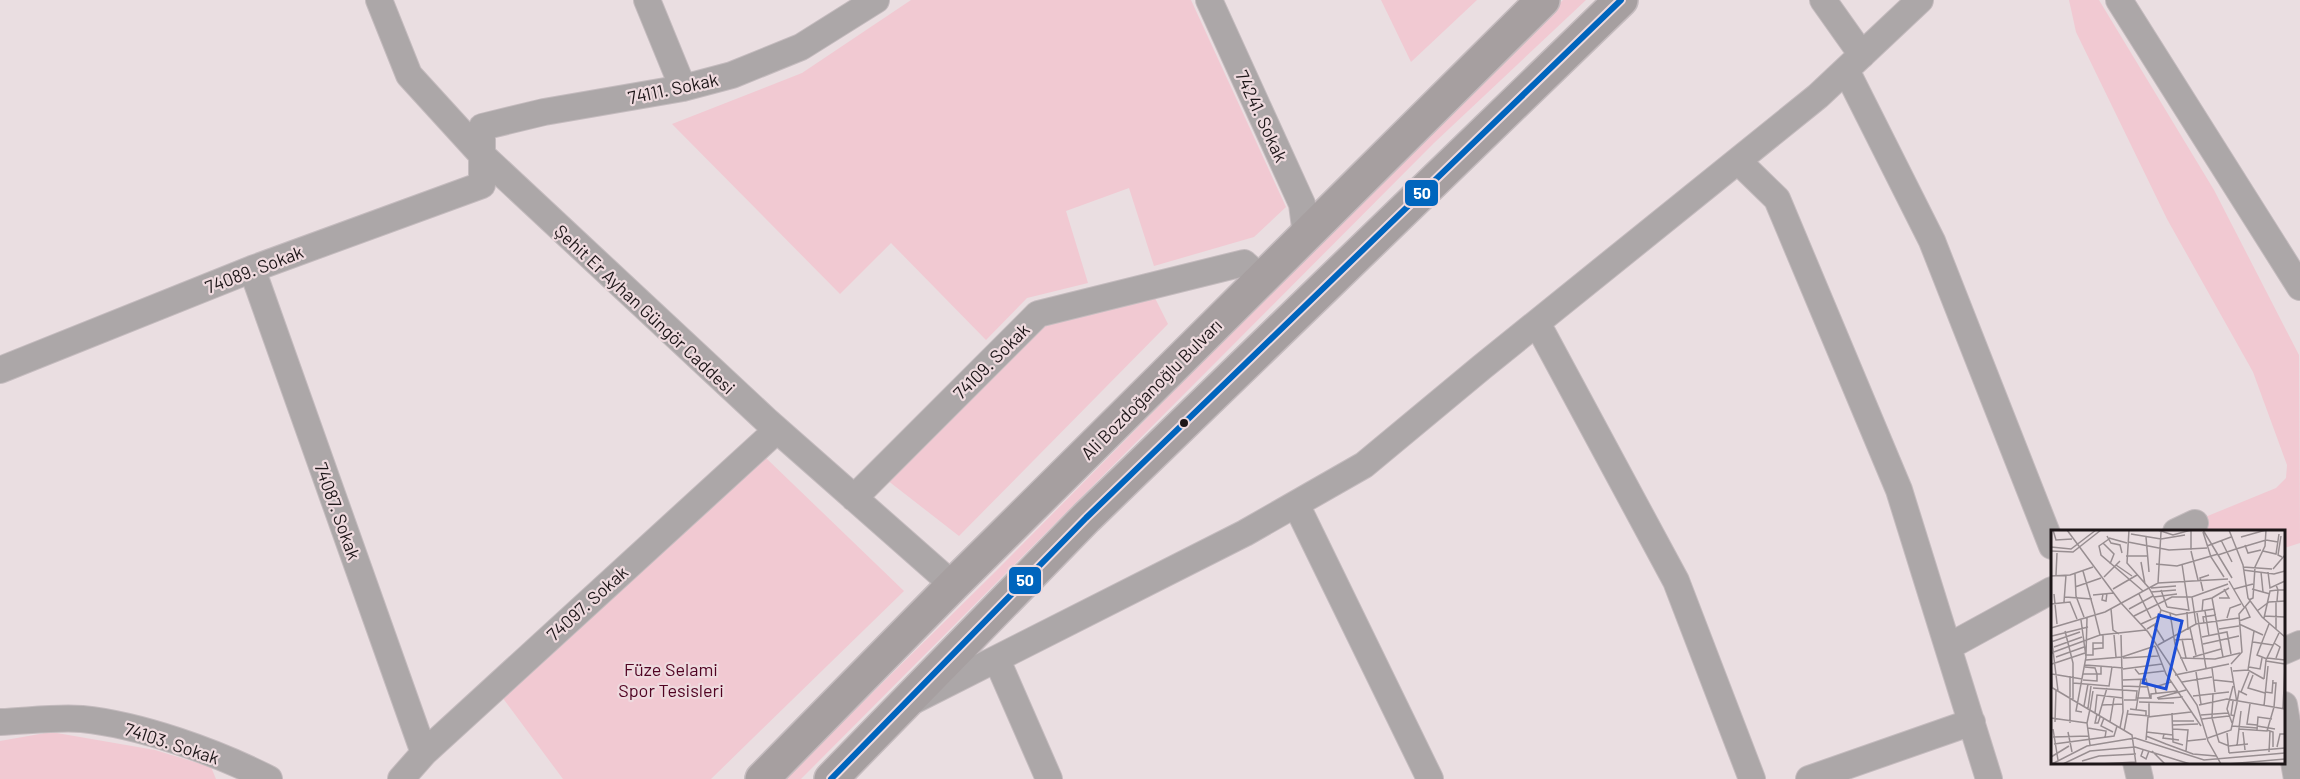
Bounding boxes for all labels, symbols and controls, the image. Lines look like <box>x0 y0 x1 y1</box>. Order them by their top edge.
street label: 74241. Sokak <box>1231 67 1293 165</box>
street label: 74111. Sokak <box>626 68 720 108</box>
line badge: 50 <box>1404 179 1439 207</box>
text: 50 <box>1413 183 1431 202</box>
street label: Şehit Er Ayhan Güngör Caddesi <box>550 220 740 398</box>
street label: 74089. Sokak <box>202 240 306 298</box>
street label: Ali Bozdoğanoğlu Bulvarı <box>1076 314 1226 464</box>
street label: 74109. Sokak <box>948 318 1034 404</box>
unlabelled marker <box>1178 417 1190 429</box>
street label: 74087. Sokak <box>310 459 366 563</box>
inset map <box>2051 530 2285 764</box>
street label: 74097. Sokak <box>542 561 632 645</box>
line badge: 50 <box>1008 566 1042 595</box>
text: 50 <box>1016 570 1034 589</box>
park label: Füze Selami Spor Tesisleri <box>618 658 724 701</box>
street label: 74103. Sokak <box>122 717 222 769</box>

